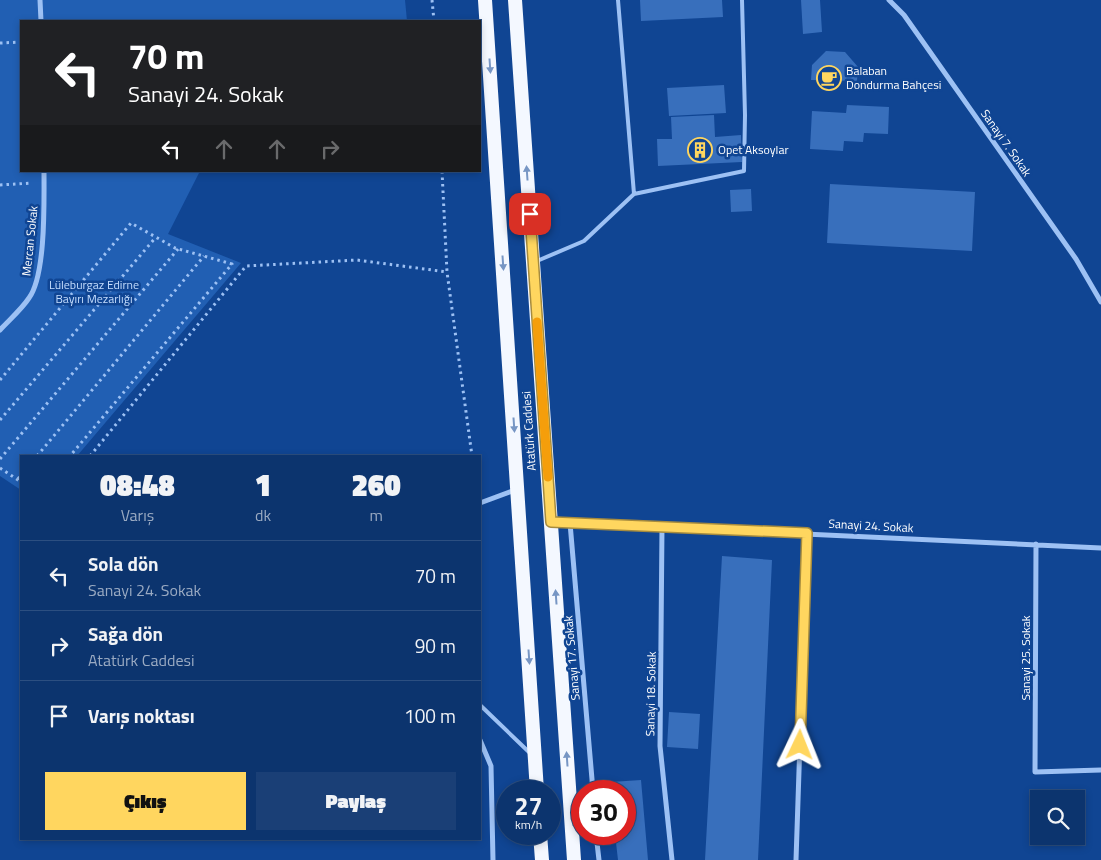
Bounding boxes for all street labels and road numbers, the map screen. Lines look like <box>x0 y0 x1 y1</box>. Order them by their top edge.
street label: Sanayi 7. Sokak <box>976 105 1037 180</box>
street label: Mercan Sokak <box>16 205 43 277</box>
street label: Atatürk Caddesi <box>516 391 541 472</box>
street label: Sanayi 24. Sokak <box>828 514 914 537</box>
street label: Sanayi 17. Sokak <box>558 615 585 701</box>
street label: Sanayi 25. Sokak <box>1016 615 1035 700</box>
street label: Sanayi 18. Sokak <box>640 651 661 737</box>

